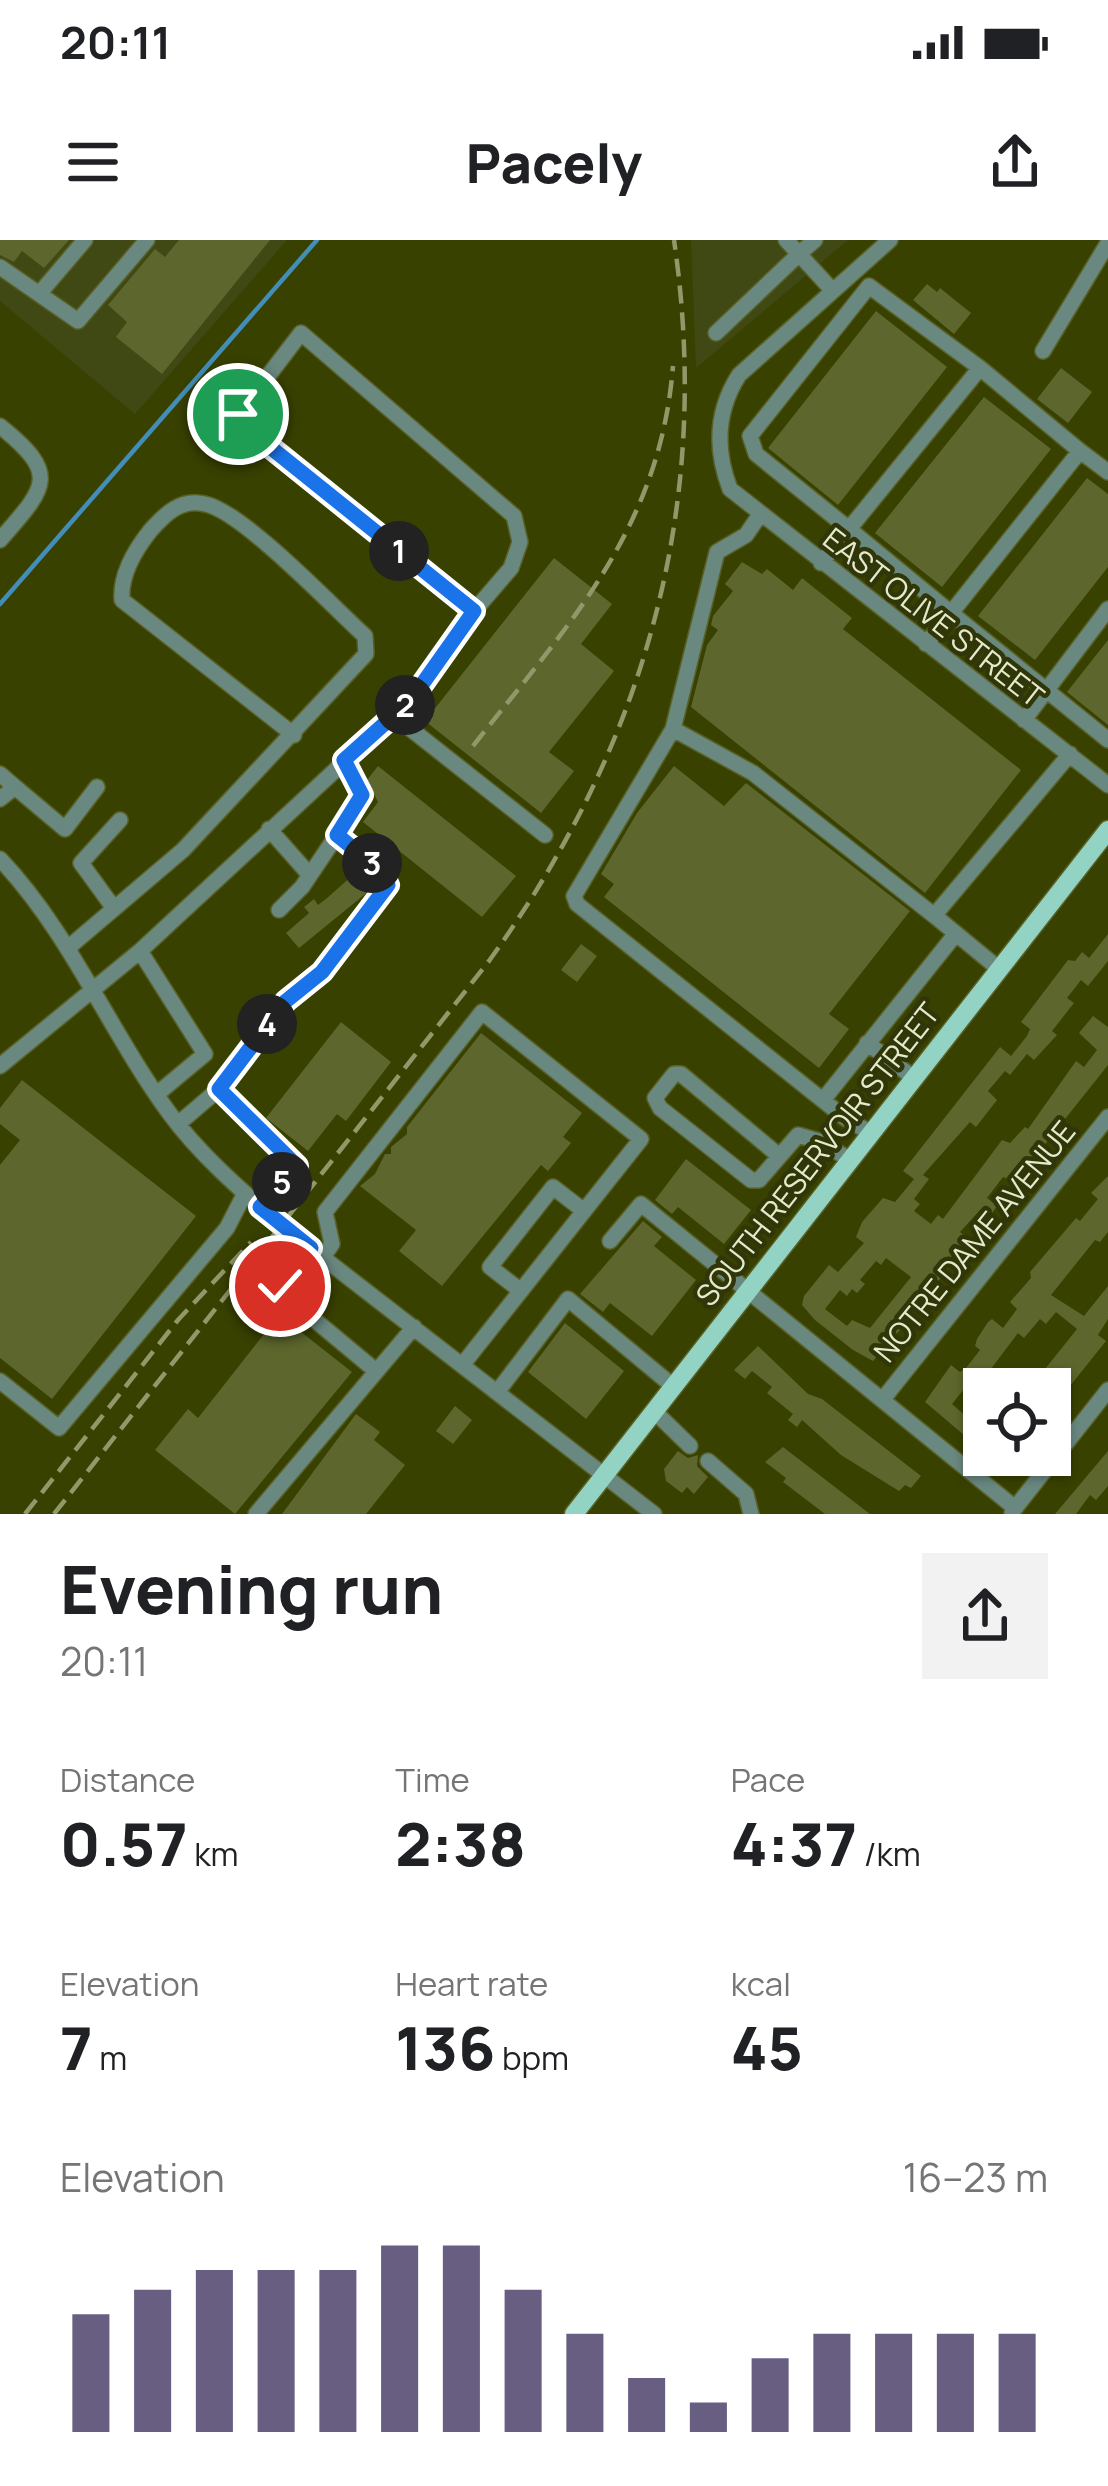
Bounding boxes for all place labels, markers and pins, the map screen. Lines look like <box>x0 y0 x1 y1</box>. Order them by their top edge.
pin <box>187 363 289 465</box>
pin: 1 <box>369 521 429 581</box>
pin: 2 <box>375 675 435 735</box>
pin: 3 <box>342 833 402 893</box>
pin: 4 <box>237 994 297 1054</box>
pin: 5 <box>252 1152 312 1212</box>
pin <box>229 1235 331 1337</box>

